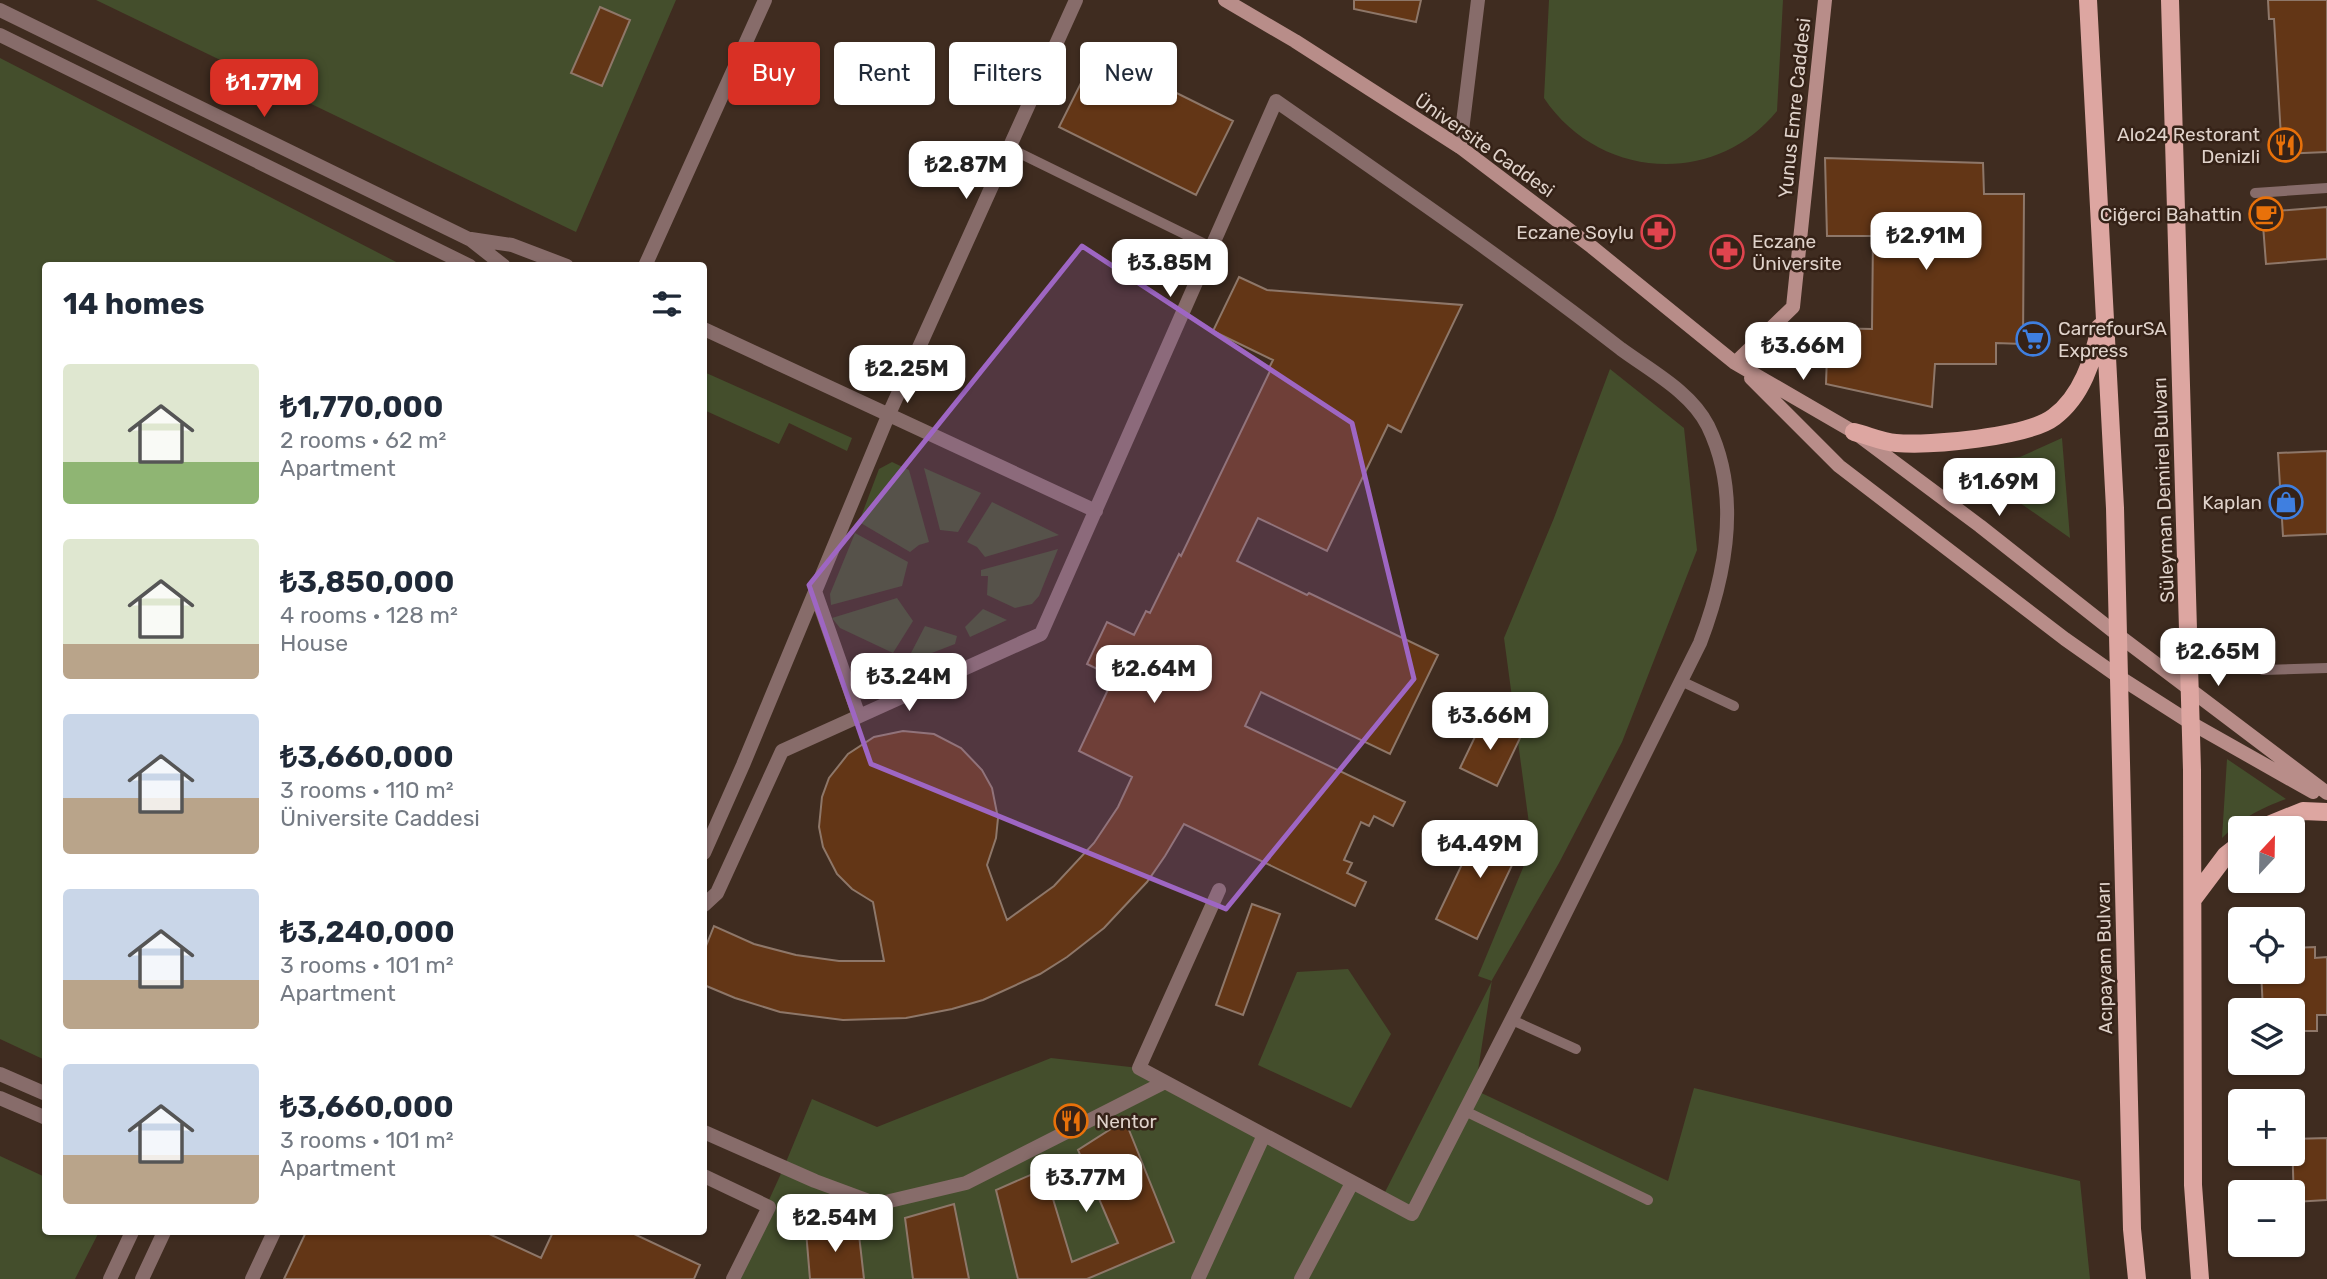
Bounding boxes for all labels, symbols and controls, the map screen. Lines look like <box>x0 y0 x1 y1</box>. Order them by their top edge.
street label: Yunus Emre Caddesi <box>1774 17 1815 199</box>
chip: Buy <box>728 42 820 105</box>
chip: Rent <box>834 42 935 105</box>
chip: Filters <box>949 42 1066 105</box>
chip: New <box>1080 42 1177 105</box>
pin: ₺1.77M <box>207 60 321 119</box>
text: ₺1.77M <box>226 68 302 96</box>
street label: Üniversite Caddesi <box>1410 89 1559 202</box>
place label: Alo24 Restorant Denizli <box>2117 123 2261 168</box>
restaurant icon: Alo24 Restorant Denizli <box>2266 126 2304 164</box>
pin: ₺2.87M <box>909 142 1023 201</box>
text: ₺2.87M <box>925 150 1007 178</box>
cafe icon: Ciğerci Bahattin <box>2247 195 2285 233</box>
place label: Ciğerci Bahattin <box>2100 203 2242 226</box>
pin: ₺2.91M <box>1869 212 1983 272</box>
pharmacy icon: Eczane Soylu <box>1639 213 1677 251</box>
place label: Eczane Soylu <box>1516 221 1634 244</box>
text: ₺2.91M <box>1887 221 1965 249</box>
place label: Eczane Üniversite <box>1752 230 1842 275</box>
pharmacy icon: Eczane Üniversite <box>1708 233 1746 271</box>
pin: ₺3.85M <box>1113 240 1227 299</box>
text: ₺3.85M <box>1128 248 1212 276</box>
icon: filters <box>648 285 686 323</box>
text: 14 homes <box>63 286 205 322</box>
place label: CarrefourSA Express <box>2058 317 2167 362</box>
supermarket icon: CarrefourSA Express <box>2014 320 2052 358</box>
pin: ₺3.66M <box>1746 322 1860 382</box>
text: ₺3.66M <box>1761 331 1845 359</box>
pin: ₺2.25M <box>850 346 964 405</box>
text: ₺2.25M <box>865 354 949 382</box>
street label: Süleyman Demirel Bulvarı <box>2148 377 2179 603</box>
text: ₺1,770,000 <box>280 389 443 425</box>
icon: home <box>119 392 203 476</box>
text: 2 rooms · 62 m² <box>280 426 446 454</box>
text: Apartment <box>280 454 396 482</box>
pin: ₺1.69M <box>1942 458 2056 518</box>
text: ₺1.69M <box>1959 467 2039 495</box>
shop icon: Kaplan <box>2267 483 2305 521</box>
place label: Kaplan <box>2202 491 2262 514</box>
text: ₺3,850,000 <box>280 564 454 600</box>
icon: home <box>119 567 203 651</box>
text: 4 rooms · 128 m² <box>280 601 458 629</box>
pin: ₺2.65M <box>2161 628 2275 688</box>
text: House <box>280 629 348 657</box>
text: ₺2.65M <box>2176 637 2260 665</box>
pin: ₺2.64M <box>1097 646 1211 705</box>
pin: ₺3.24M <box>852 654 966 713</box>
text: ₺2.64M <box>1112 654 1196 682</box>
text: ₺3.24M <box>867 662 951 690</box>
pin: ₺3.66M <box>1433 692 1547 752</box>
text: ₺3.66M <box>1448 701 1532 729</box>
text: ₺3,660,000 <box>280 739 454 775</box>
icon: home <box>119 742 203 826</box>
text: 3 rooms · 110 m² <box>280 776 454 804</box>
text: Üniversite Caddesi <box>280 804 480 832</box>
north arrow <box>2228 816 2305 892</box>
map controls <box>2228 816 2305 1257</box>
pin: ₺4.49M <box>1423 820 1537 880</box>
text: ₺4.49M <box>1438 829 1522 857</box>
street label: Acıpayam Bulvarı <box>2092 881 2117 1035</box>
button: locate <box>2228 907 2305 984</box>
text: ₺3,240,000 <box>280 914 455 950</box>
icon: home <box>119 917 203 1001</box>
text: 3 rooms · 101 m² <box>280 951 454 979</box>
text: Apartment <box>280 979 396 1007</box>
button: layers <box>2228 998 2305 1075</box>
text: ₺3,660,000 <box>280 1089 454 1125</box>
button: + <box>2228 1089 2305 1166</box>
icon: home <box>119 1092 203 1176</box>
restaurant icon: Nentor <box>1052 1102 1090 1140</box>
place label: Nentor <box>1096 1110 1158 1133</box>
text: 3 rooms · 101 m² <box>280 1126 454 1154</box>
text: Apartment <box>280 1154 396 1182</box>
pin: ₺3.77M <box>1029 1154 1143 1214</box>
text: ₺3.77M <box>1046 1163 1126 1191</box>
button: − <box>2228 1180 2305 1257</box>
pin: ₺2.54M <box>778 1194 892 1254</box>
text: ₺2.54M <box>793 1203 877 1231</box>

